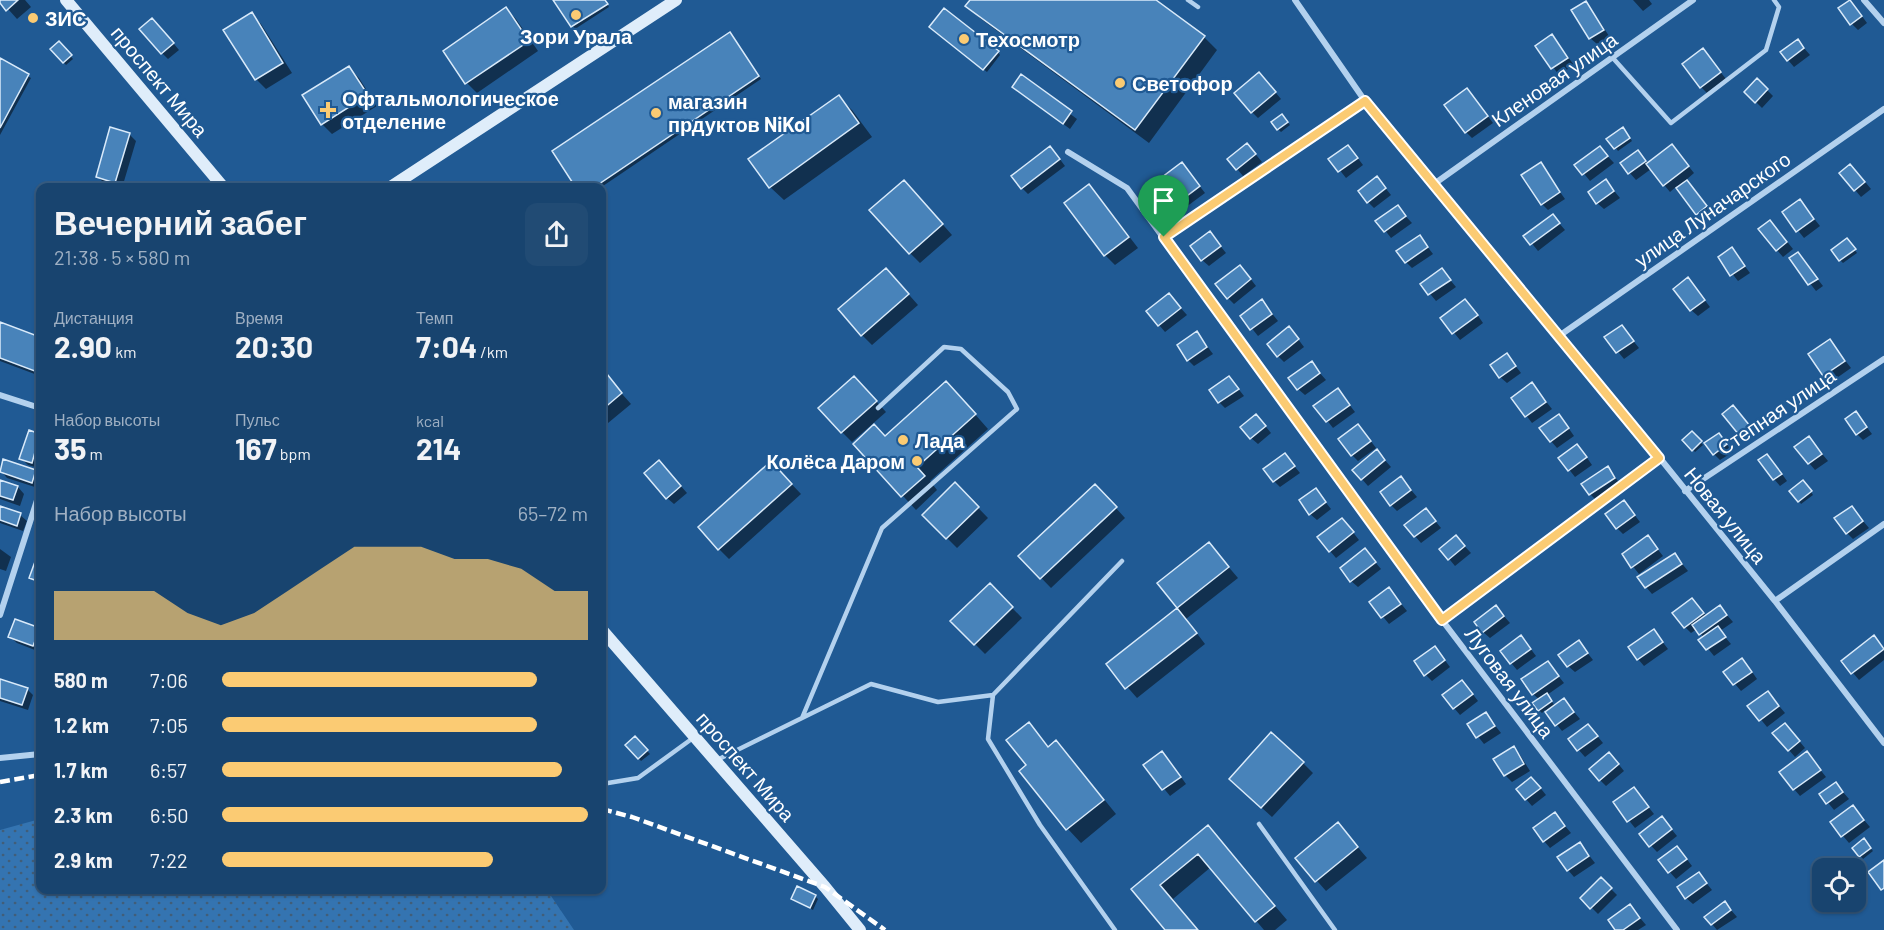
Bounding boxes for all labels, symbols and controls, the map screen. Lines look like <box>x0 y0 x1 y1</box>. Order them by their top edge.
place label: ЗИС <box>45 6 86 30</box>
marker: Зори Урала <box>569 8 583 22</box>
marker: ЗИС <box>26 11 40 25</box>
street label: проспект Мира <box>107 21 214 142</box>
place label: Зори Урала <box>520 24 633 48</box>
street label: Кленовая улица <box>1487 26 1622 131</box>
place label: Техосмотр <box>976 27 1080 51</box>
marker: Техосмотр <box>957 32 971 46</box>
place label: Светофор <box>1132 71 1233 95</box>
marker: Светофор <box>1113 76 1127 90</box>
place label: Офтальмологическое отделение <box>342 86 559 133</box>
place label: магазин прдуктов NiKol <box>668 89 810 136</box>
marker: Офтальмологическое отделение <box>319 101 337 119</box>
marker: магазин прдуктов NiKol <box>649 106 663 120</box>
street label: улица Луначарского <box>1629 146 1795 272</box>
pin <box>1138 175 1189 237</box>
icon: arrive <box>1147 184 1180 217</box>
text: Вечерний забег <box>54 202 307 242</box>
button: share <box>525 203 588 266</box>
text: 21:38 · 5 × 580 m <box>54 245 190 269</box>
text: Дистанция <box>54 308 133 327</box>
text: Время <box>235 308 283 327</box>
text: Темп <box>416 308 453 327</box>
text: 2.90 <box>54 328 112 364</box>
text: 20:30 <box>235 328 313 364</box>
text: 7:04 <box>416 328 477 364</box>
text: km <box>112 342 136 361</box>
text: /km <box>477 342 508 361</box>
street label: Степная улица <box>1712 362 1840 459</box>
text: Набор высоты <box>54 410 160 429</box>
text: Пульс <box>235 410 280 429</box>
text: kcal <box>416 411 444 430</box>
place label: Лада <box>915 428 965 452</box>
text: 35 <box>54 430 86 466</box>
text: 167 <box>235 430 277 466</box>
text: 214 <box>416 430 461 466</box>
marker: Лада <box>896 433 910 447</box>
text: m <box>86 444 103 463</box>
text: bpm <box>277 444 311 463</box>
place label: Колёса Даром <box>766 449 905 473</box>
marker: Колёса Даром <box>910 454 924 468</box>
street label: Новая улица <box>1680 462 1773 569</box>
text: Набор высоты <box>54 501 187 525</box>
text: 65–72 m <box>518 501 588 525</box>
street label: Луговая улица <box>1460 622 1560 743</box>
text: 580 m <box>54 668 108 692</box>
text: 7:06 <box>150 668 188 692</box>
street label: проспект Мира <box>692 706 801 826</box>
text: 1.2 km <box>54 713 109 737</box>
text: 7:05 <box>150 713 188 737</box>
text: 1.7 km <box>54 758 108 782</box>
text: 6:57 <box>150 758 187 782</box>
text: 2.3 km <box>54 803 113 827</box>
text: 6:50 <box>150 803 189 827</box>
text: 2.9 km <box>54 848 113 872</box>
text: 7:22 <box>150 848 188 872</box>
map controls <box>1812 858 1866 912</box>
button: locate <box>1812 858 1866 912</box>

